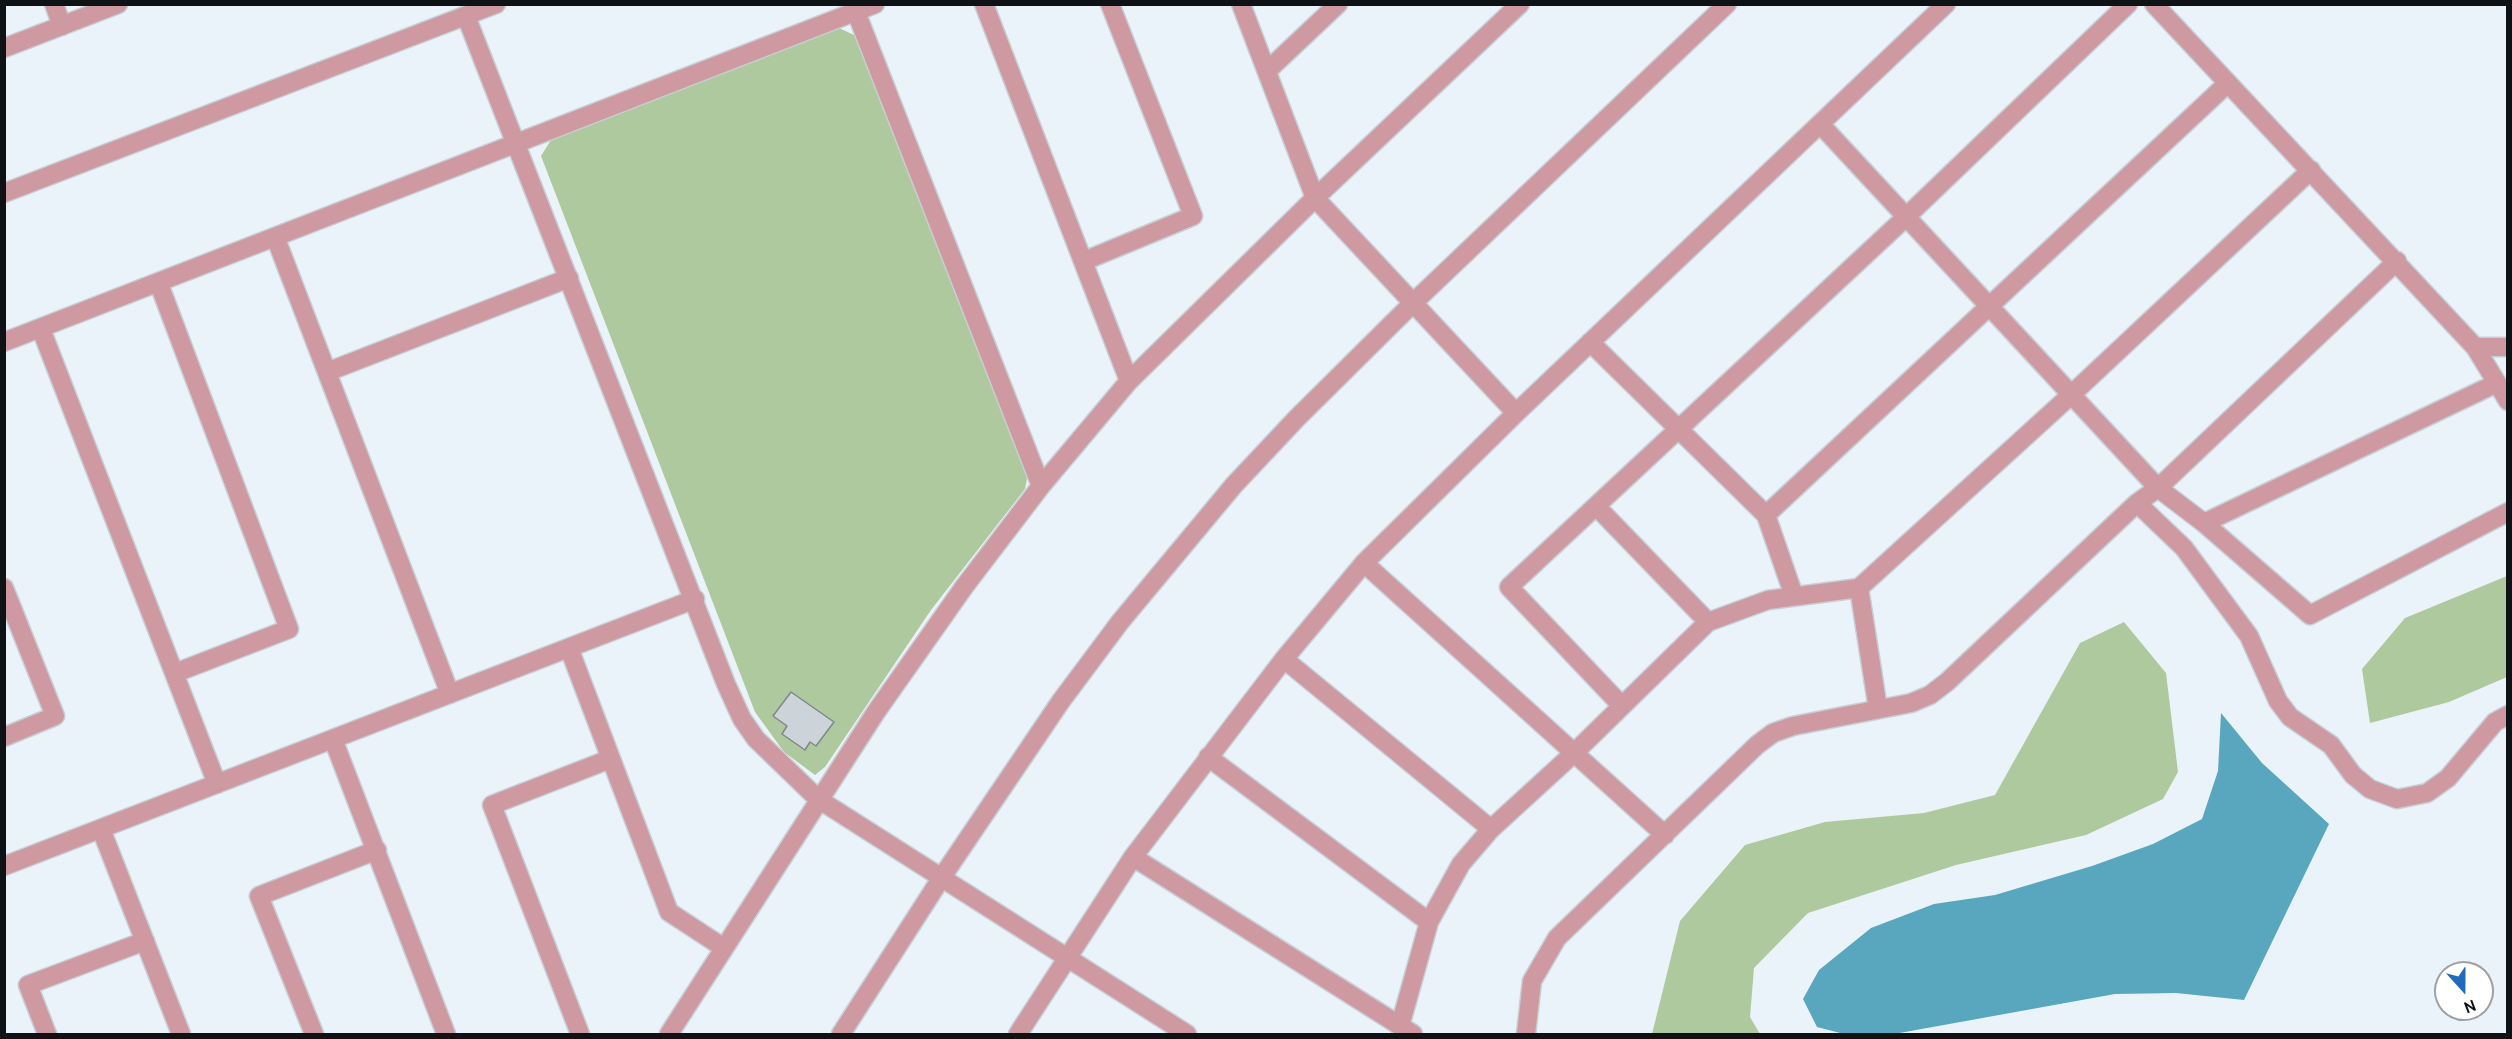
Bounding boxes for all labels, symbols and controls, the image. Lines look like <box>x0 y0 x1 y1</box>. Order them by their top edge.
north arrow <box>2434 961 2494 1021</box>
text: N <box>2461 996 2479 1017</box>

